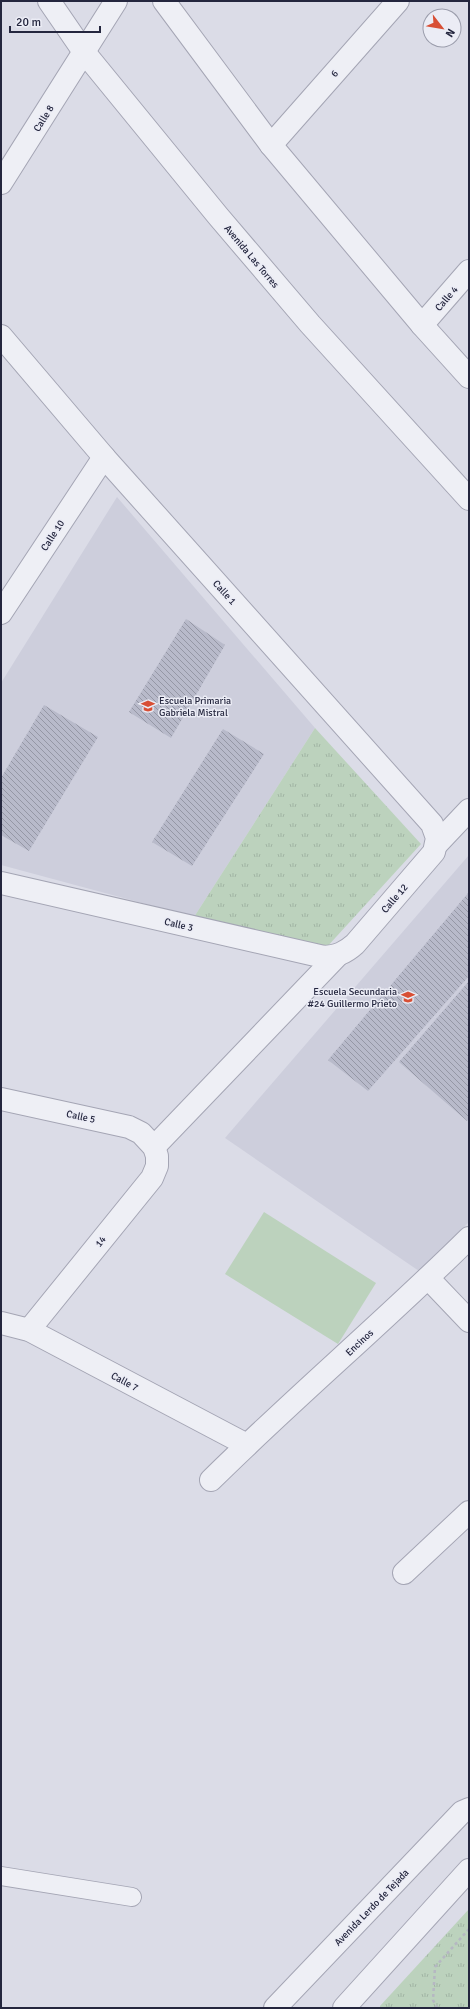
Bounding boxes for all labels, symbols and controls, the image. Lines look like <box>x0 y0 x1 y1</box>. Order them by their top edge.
scale bar <box>10 8 100 34</box>
north arrow <box>422 8 462 48</box>
text: 20 m <box>16 15 41 30</box>
text: N <box>443 26 458 40</box>
street label: 6 <box>328 68 341 80</box>
street label: Calle 8 <box>31 103 57 134</box>
street label: Avenida Las Torres <box>221 223 282 291</box>
street label: Calle 4 <box>433 283 461 314</box>
street label: Calle 10 <box>38 518 67 553</box>
street label: Calle 1 <box>210 578 239 608</box>
place label: Escuela Primaria Gabriela Mistral <box>159 695 231 719</box>
school or university icon: Escuela Primaria Gabriela Mistral <box>140 698 156 714</box>
street label: Calle 12 <box>379 882 411 916</box>
street label: Calle 3 <box>163 916 194 934</box>
place label: Escuela Secundaria #24 Guillermo Prieto <box>308 986 397 1010</box>
school or university icon: Escuela Secundaria #24 Guillermo Prieto <box>400 989 416 1005</box>
street label: Calle 5 <box>65 1108 96 1126</box>
street label: 14 <box>93 1233 109 1250</box>
street label: Encinos <box>343 1326 377 1359</box>
street label: Calle 7 <box>109 1370 140 1394</box>
street label: Avenida Lerdo de Tejada <box>332 1867 412 1949</box>

